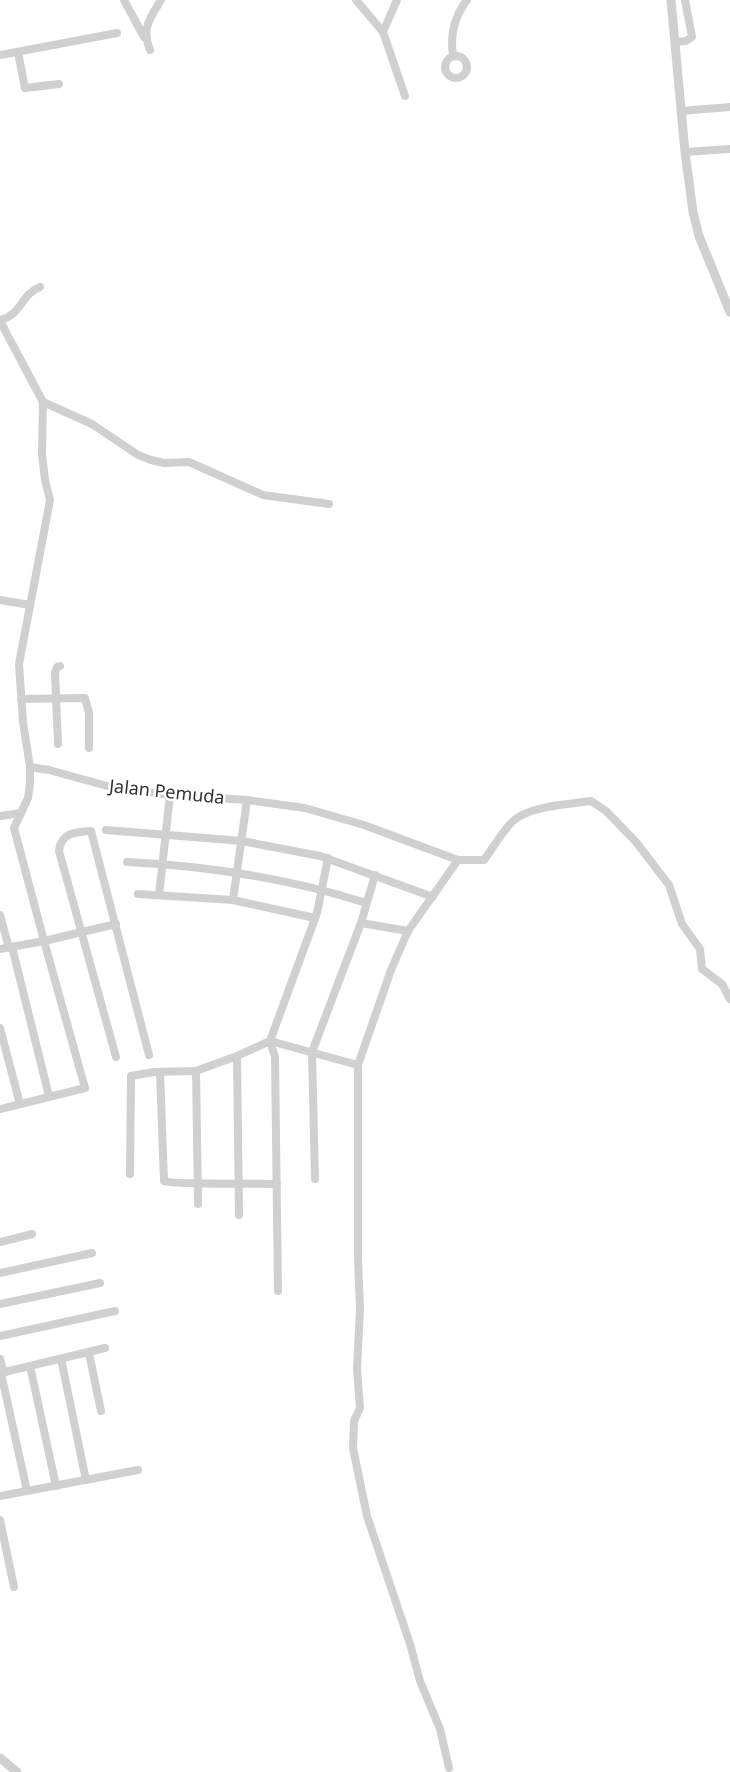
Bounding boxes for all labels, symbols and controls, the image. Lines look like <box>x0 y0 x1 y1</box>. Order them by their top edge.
street label: Jalan Pemuda <box>106 773 226 809</box>

